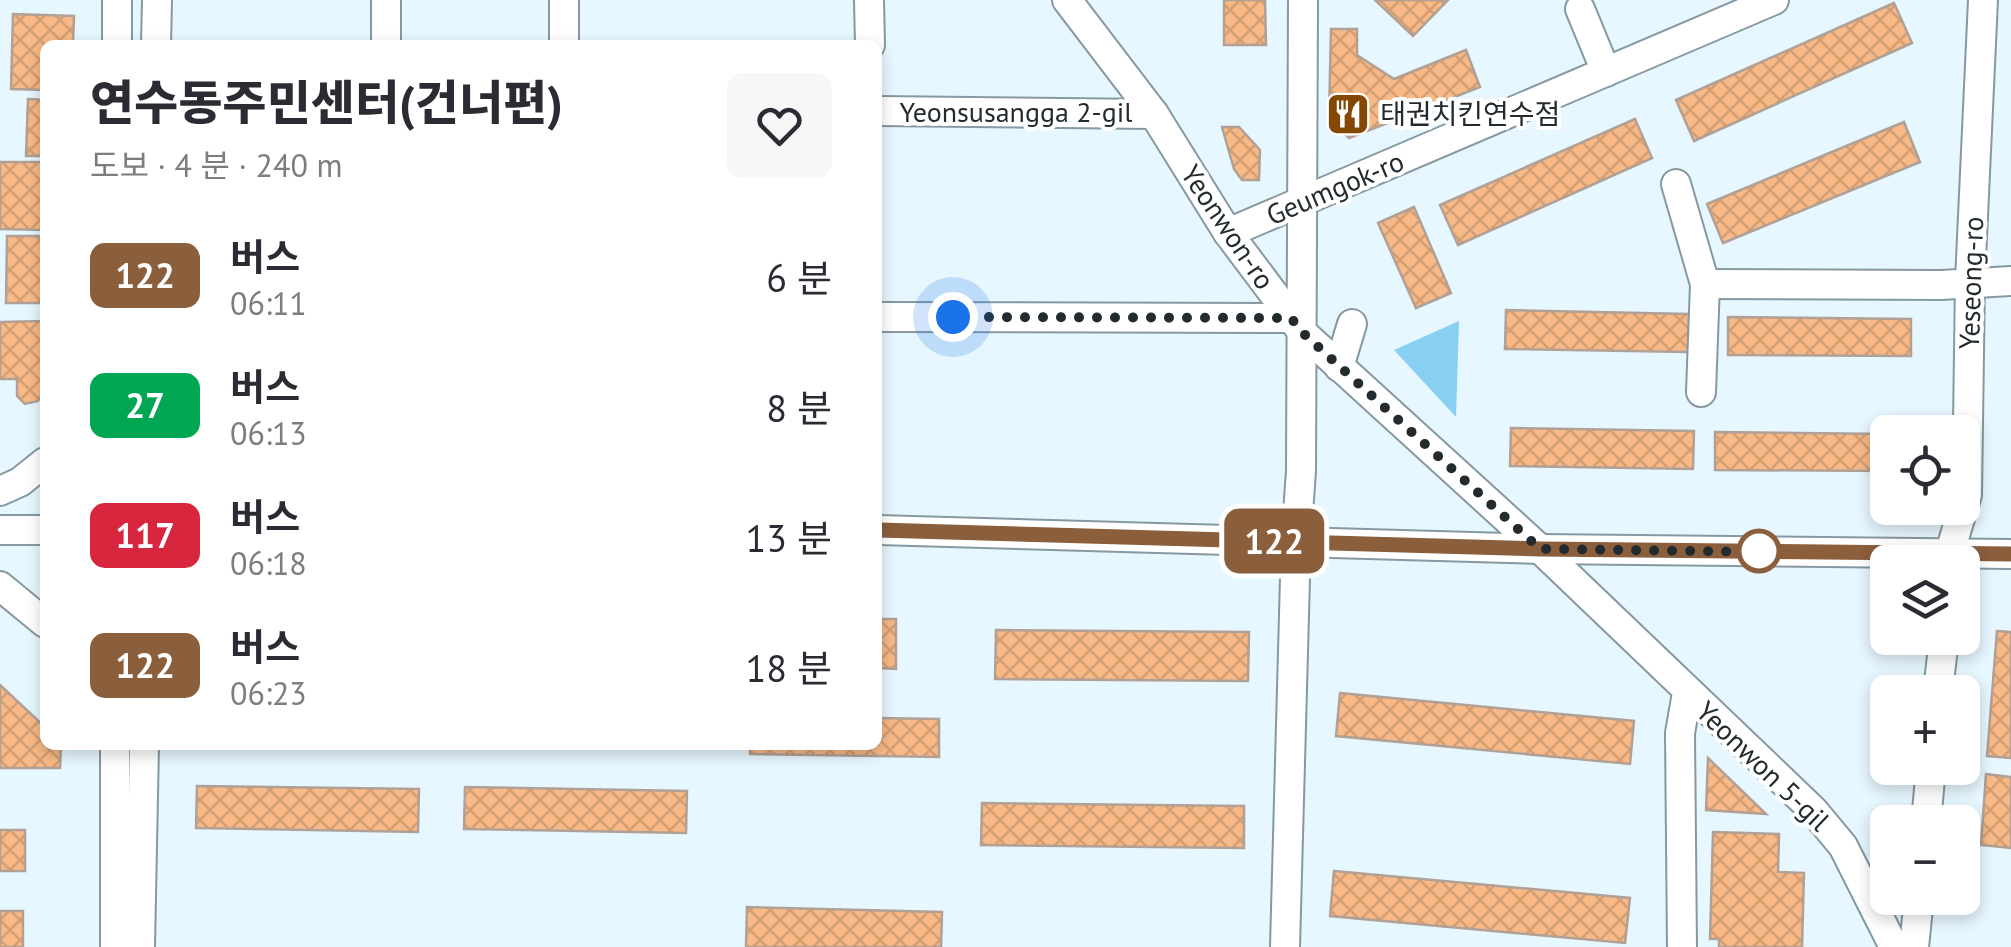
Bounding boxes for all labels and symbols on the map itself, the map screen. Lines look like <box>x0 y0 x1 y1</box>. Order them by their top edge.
restaurant icon: 태권치킨연수점 <box>1325 91 1371 137</box>
street label: Yeonsusangga 2-gil <box>900 93 1132 130</box>
place label: 태권치킨연수점 <box>1380 95 1560 132</box>
street label: Geumgok-ro <box>1260 142 1409 233</box>
street label: Yeonwon-ro <box>1173 157 1284 296</box>
street label: Yeseong-ro <box>1950 216 1991 350</box>
your location <box>928 292 978 342</box>
line badge: 122 <box>1216 508 1332 574</box>
unlabelled marker <box>1738 530 1780 572</box>
street label: Yeonwon 5-gil <box>1689 693 1838 839</box>

